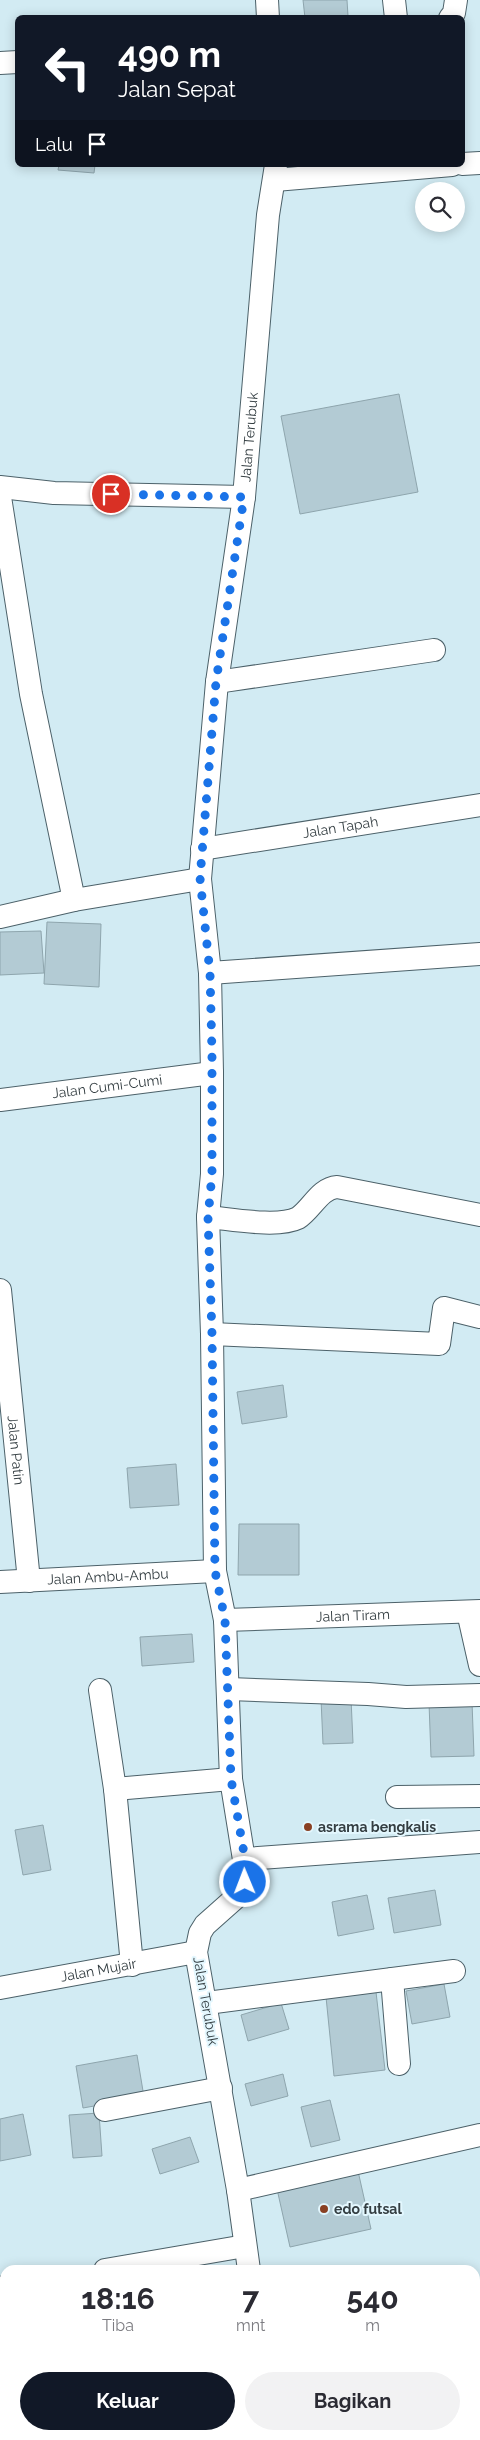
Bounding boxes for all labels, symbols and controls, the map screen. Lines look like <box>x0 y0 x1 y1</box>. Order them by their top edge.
text: 490 m <box>118 34 221 75</box>
icon: left <box>35 35 100 100</box>
text: Jalan Sepat <box>118 76 236 102</box>
icon: arrive <box>83 130 111 158</box>
text: Lalu <box>35 133 73 155</box>
map controls <box>415 182 465 232</box>
button: search <box>415 182 465 232</box>
street label: Jalan Terubuk <box>237 391 261 483</box>
pin <box>90 473 132 515</box>
icon: arrive <box>97 480 125 508</box>
street label: Jalan Tapah <box>301 813 379 841</box>
street label: Jalan Cumi-Cumi <box>51 1071 163 1101</box>
street label: Jalan Patin <box>5 1415 27 1486</box>
street label: Jalan Ambu-Ambu <box>47 1565 169 1588</box>
street label: Jalan Tiram <box>316 1606 390 1625</box>
place label: asrama bengkalis <box>318 1819 436 1835</box>
marker: asrama bengkalis <box>302 1821 314 1833</box>
position arrow <box>218 1855 270 1907</box>
street label: Jalan Mujair <box>59 1955 138 1985</box>
street label: Jalan Terubuk <box>190 1955 222 2047</box>
place label: edo futsal <box>334 2201 402 2217</box>
marker: edo futsal <box>318 2203 330 2215</box>
text: 18:16 <box>81 2281 155 2316</box>
text: 7 <box>242 2281 259 2316</box>
text: 540 <box>347 2281 399 2316</box>
text: Tiba <box>102 2316 134 2335</box>
text: mnt <box>236 2316 265 2335</box>
text: m <box>365 2316 380 2335</box>
button: Keluar <box>20 2372 235 2430</box>
button: Bagikan <box>245 2372 460 2430</box>

